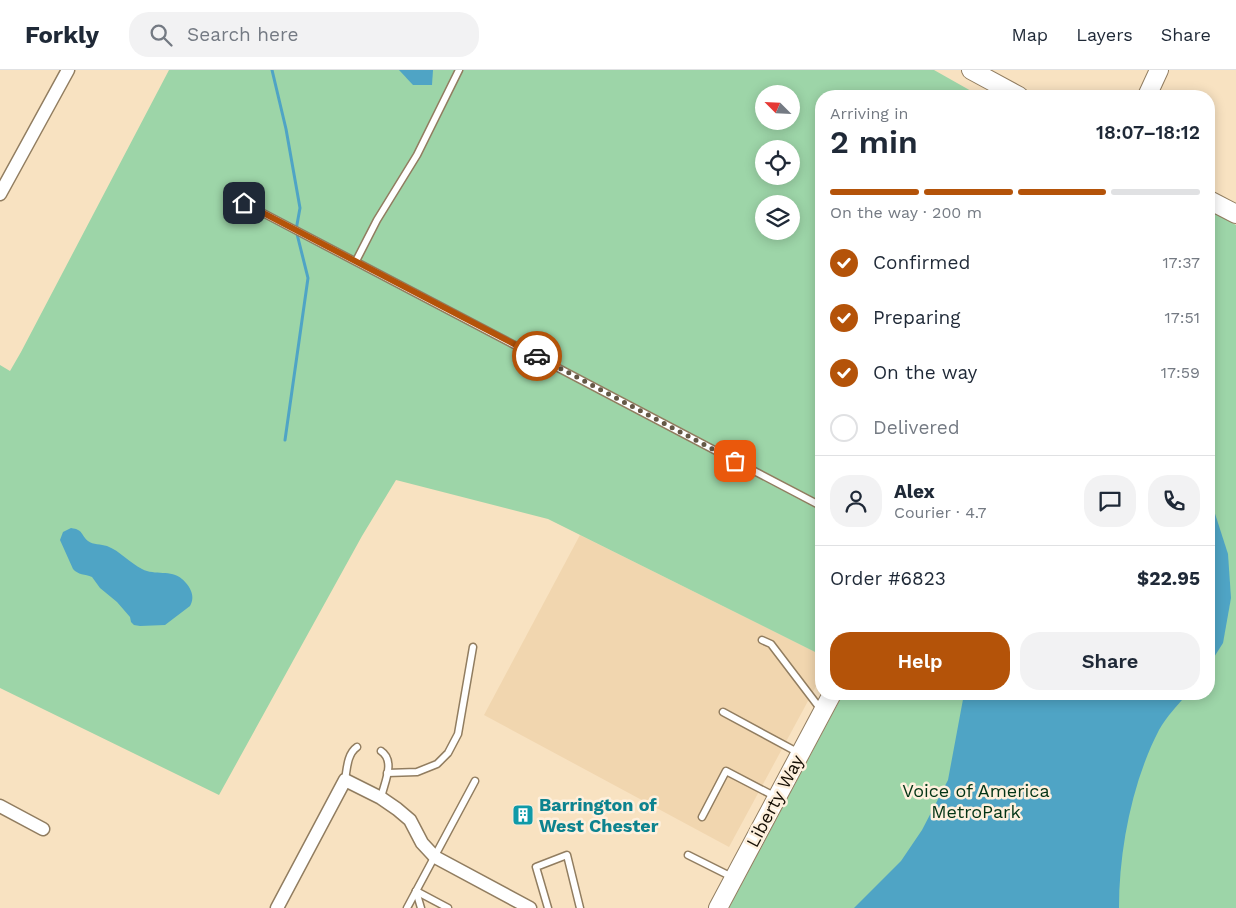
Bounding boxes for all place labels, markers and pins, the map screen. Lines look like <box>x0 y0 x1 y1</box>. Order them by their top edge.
pin <box>223 182 265 224</box>
pin <box>714 440 756 482</box>
place label: Barrington of West Chester <box>539 794 659 836</box>
building icon: Barrington of West Chester <box>511 803 535 827</box>

